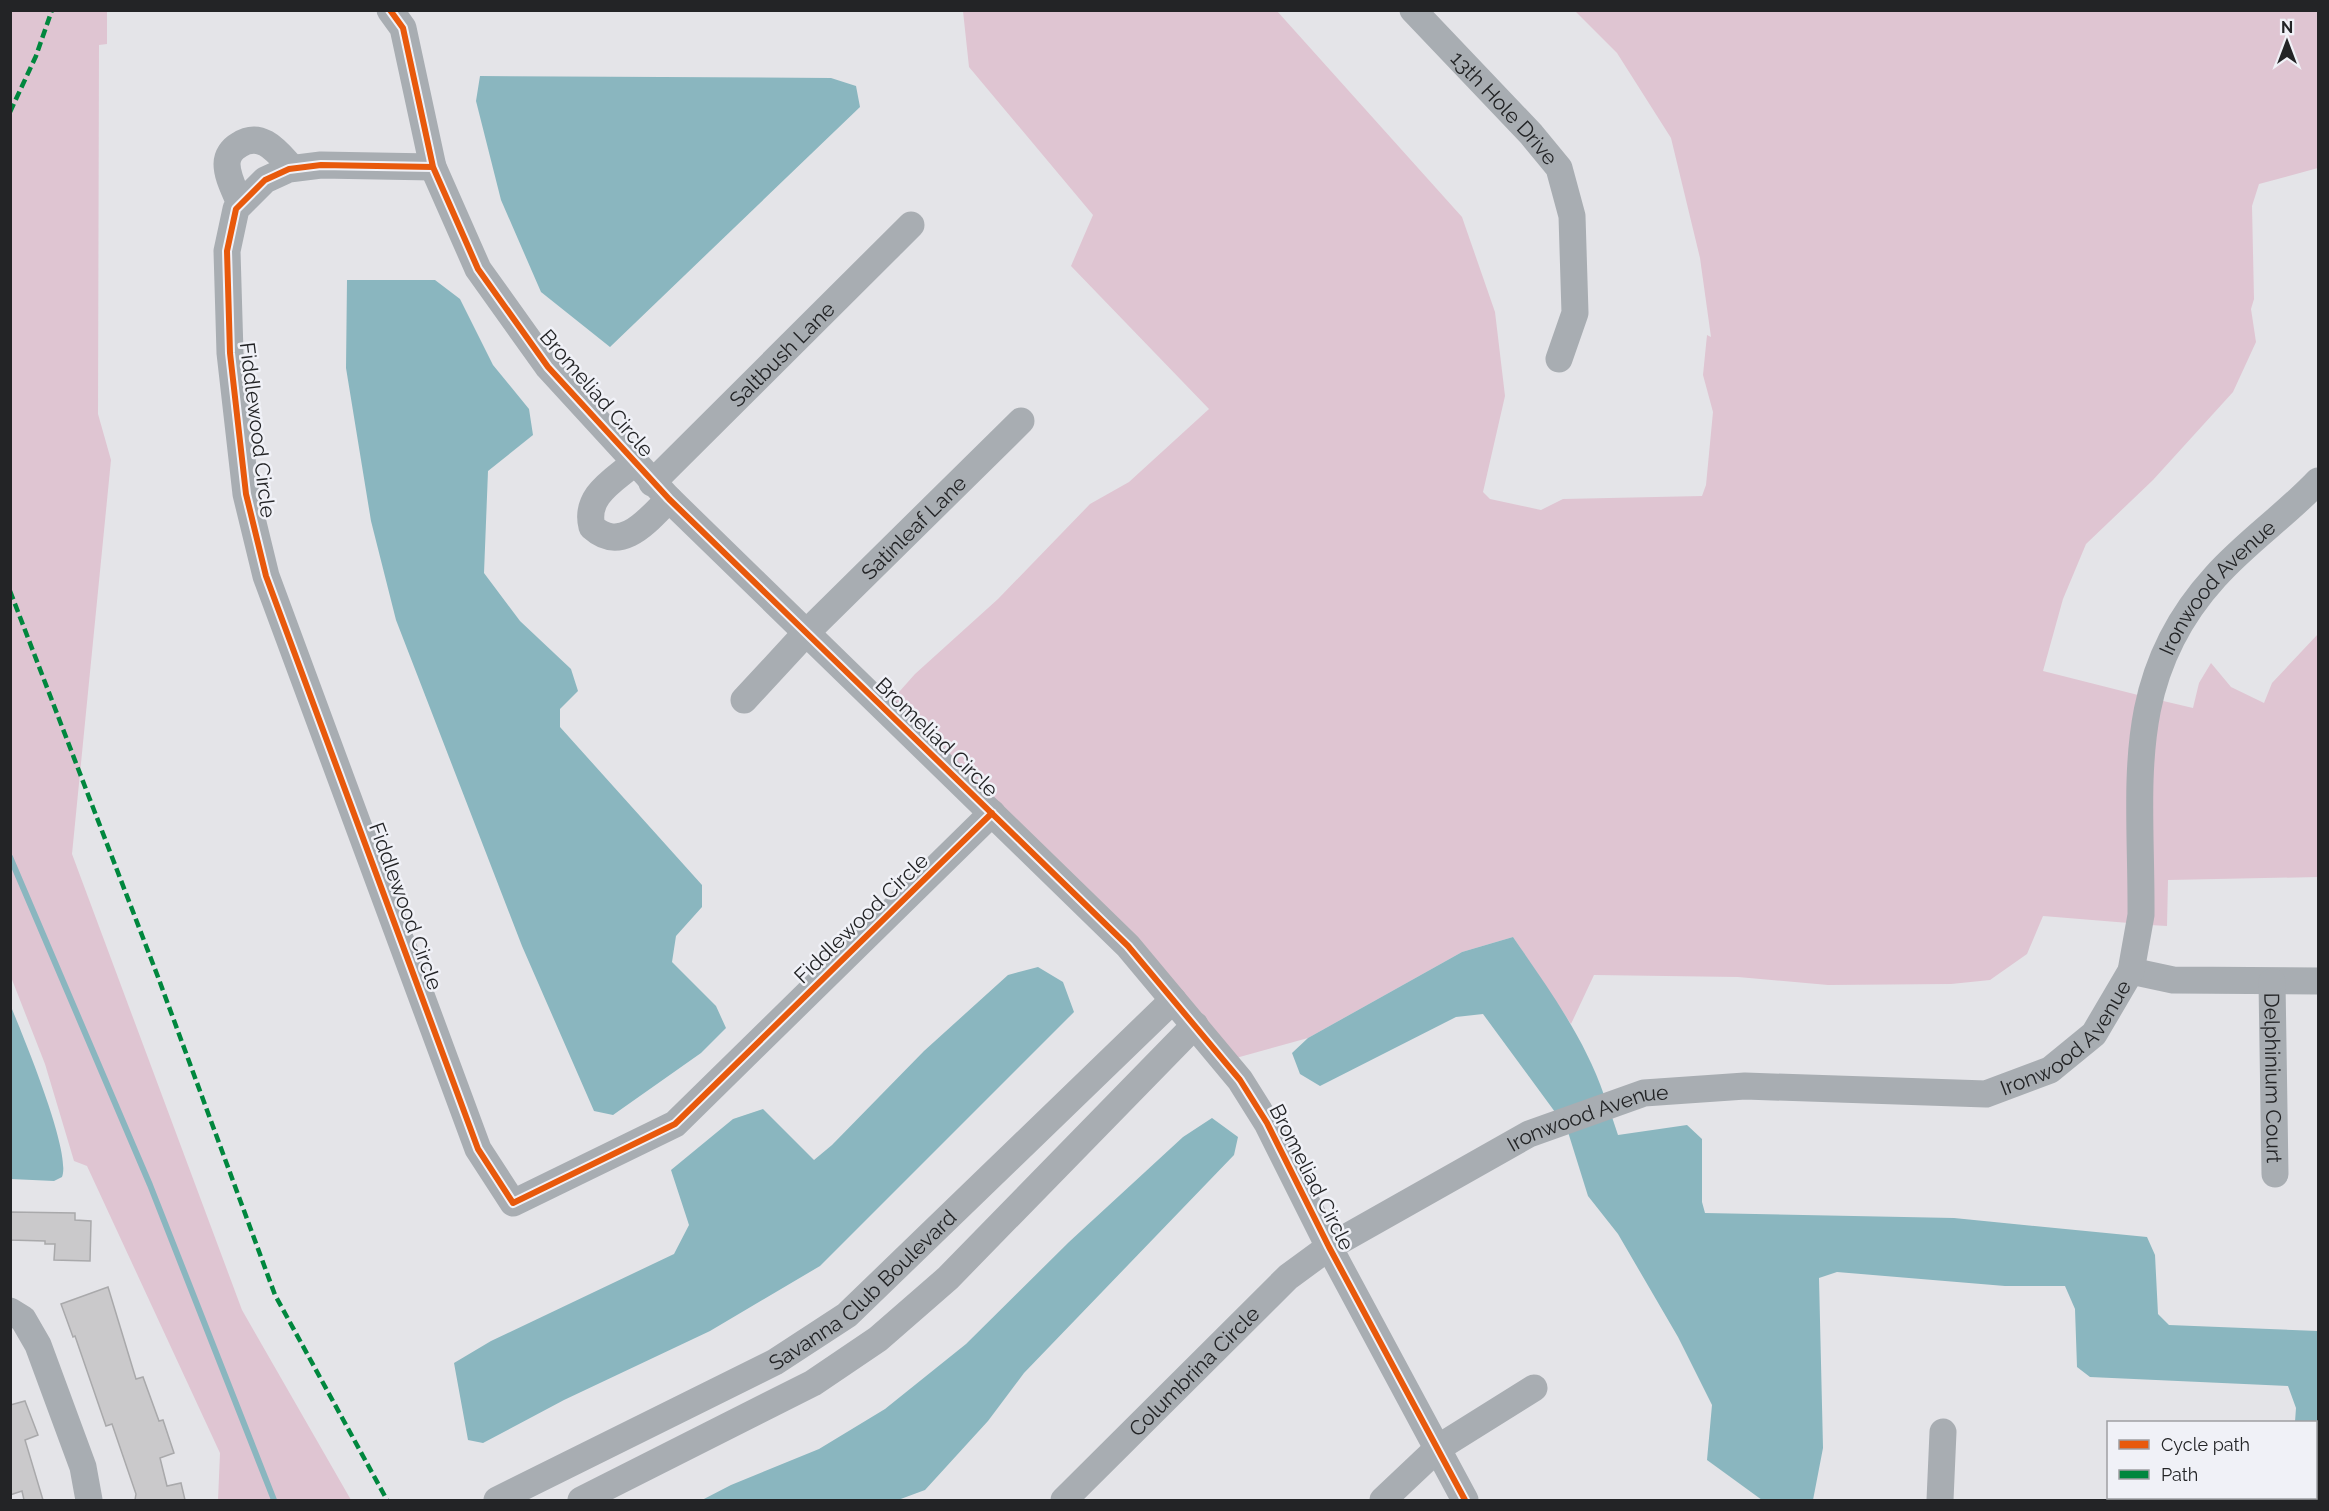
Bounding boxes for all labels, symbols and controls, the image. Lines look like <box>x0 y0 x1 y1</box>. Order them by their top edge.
north arrow <box>2257 12 2317 72</box>
text: N <box>2281 18 2293 37</box>
street label: 13th Hole Drive <box>1446 45 1563 170</box>
street label: Saltbush Lane <box>724 296 840 412</box>
street label: Bromeliad Circle <box>535 324 659 462</box>
street label: Fiddlewood Circle <box>235 341 281 519</box>
street label: Satinleaf Lane <box>856 470 971 584</box>
street label: Ironwood Avenue <box>2153 514 2280 659</box>
street label: Bromeliad Circle <box>870 672 1004 802</box>
street label: Fiddlewood Circle <box>364 819 448 993</box>
street label: Fiddlewood Circle <box>789 848 933 988</box>
street label: Ironwood Avenue <box>1997 975 2136 1100</box>
street label: Delphinium Court <box>2260 992 2287 1164</box>
street label: Ironwood Avenue <box>1502 1079 1669 1156</box>
street label: Bromeliad Circle <box>1264 1100 1360 1254</box>
street label: Savanna Club Boulevard <box>764 1204 961 1375</box>
street label: Columbrina Circle <box>1123 1301 1264 1441</box>
legend <box>2107 1421 2317 1499</box>
text: Cycle path <box>2161 1434 2250 1455</box>
text: Path <box>2161 1464 2198 1485</box>

